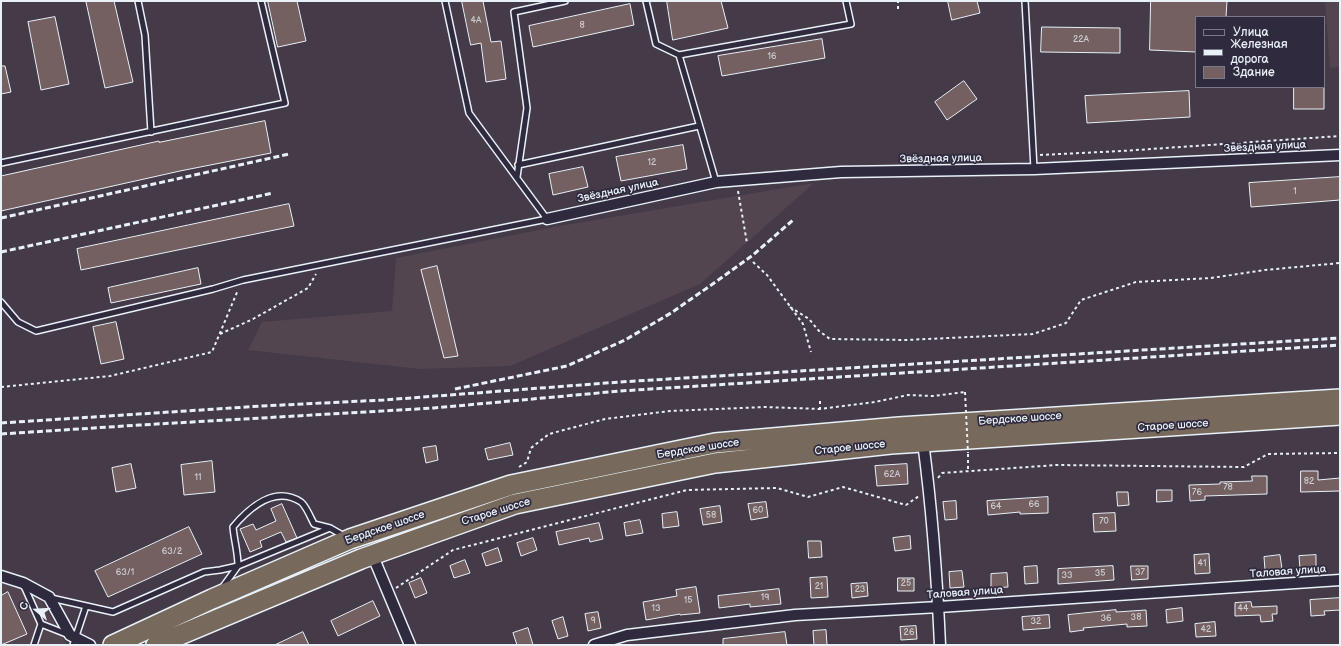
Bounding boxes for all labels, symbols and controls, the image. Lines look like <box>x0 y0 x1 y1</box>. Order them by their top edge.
house number: 4А <box>471 16 481 26</box>
legend <box>1195 16 1325 88</box>
house number: 8 <box>579 21 585 31</box>
text: Улица <box>1233 25 1269 40</box>
house number: 22А <box>1073 35 1089 45</box>
text: Железная дорога <box>1231 37 1288 67</box>
house number: 16 <box>768 52 776 62</box>
text: Здание <box>1233 65 1275 80</box>
street label: Звёздная улица <box>1223 138 1307 156</box>
street label: Звёздная улица <box>900 152 982 166</box>
house number: 12 <box>648 158 656 168</box>
street label: Звёздная улица <box>576 176 660 206</box>
house number: 1 <box>1293 187 1297 197</box>
street label: Бердское шоссе <box>978 410 1062 428</box>
street label: Старое шоссе <box>1137 417 1209 435</box>
street label: Бердское шоссе <box>656 436 740 462</box>
street label: Старое шоссе <box>814 438 886 458</box>
house number: 62А <box>884 470 900 480</box>
house number: 11 <box>195 473 201 483</box>
house number: 82 <box>1304 477 1314 487</box>
house number: 78 <box>1223 483 1233 493</box>
house number: 76 <box>1192 488 1202 498</box>
street label: Старое шоссе <box>460 495 532 529</box>
house number: 66 <box>1029 500 1039 510</box>
house number: 64 <box>991 502 1001 512</box>
house number: 60 <box>753 506 763 516</box>
street label: Бердское шоссе <box>343 508 427 548</box>
house number: 58 <box>706 511 716 521</box>
house number: 70 <box>1099 517 1109 527</box>
house number: 63/2 <box>162 547 182 557</box>
house number: 41 <box>1198 559 1206 569</box>
street label: Таловая улица <box>1249 563 1327 581</box>
house number: 63/1 <box>116 568 134 578</box>
house number: 37 <box>1135 568 1145 578</box>
house number: 35 <box>1095 569 1105 579</box>
house number: 33 <box>1061 571 1073 581</box>
house number: 25 <box>901 579 911 589</box>
house number: 21 <box>815 582 823 592</box>
street label: Таловая улица <box>926 584 1004 602</box>
house number: 23 <box>855 585 865 595</box>
north arrow <box>16 590 56 630</box>
house number: 19 <box>761 593 769 603</box>
house number: 15 <box>684 596 692 606</box>
text: С <box>17 600 31 612</box>
house number: 13 <box>651 604 661 614</box>
house number: 44 <box>1238 604 1248 614</box>
house number: 38 <box>1131 613 1141 623</box>
house number: 36 <box>1100 614 1112 624</box>
house number: 9 <box>590 616 596 626</box>
house number: 32 <box>1031 617 1041 627</box>
house number: 42 <box>1201 625 1211 635</box>
house number: 26 <box>904 628 914 638</box>

